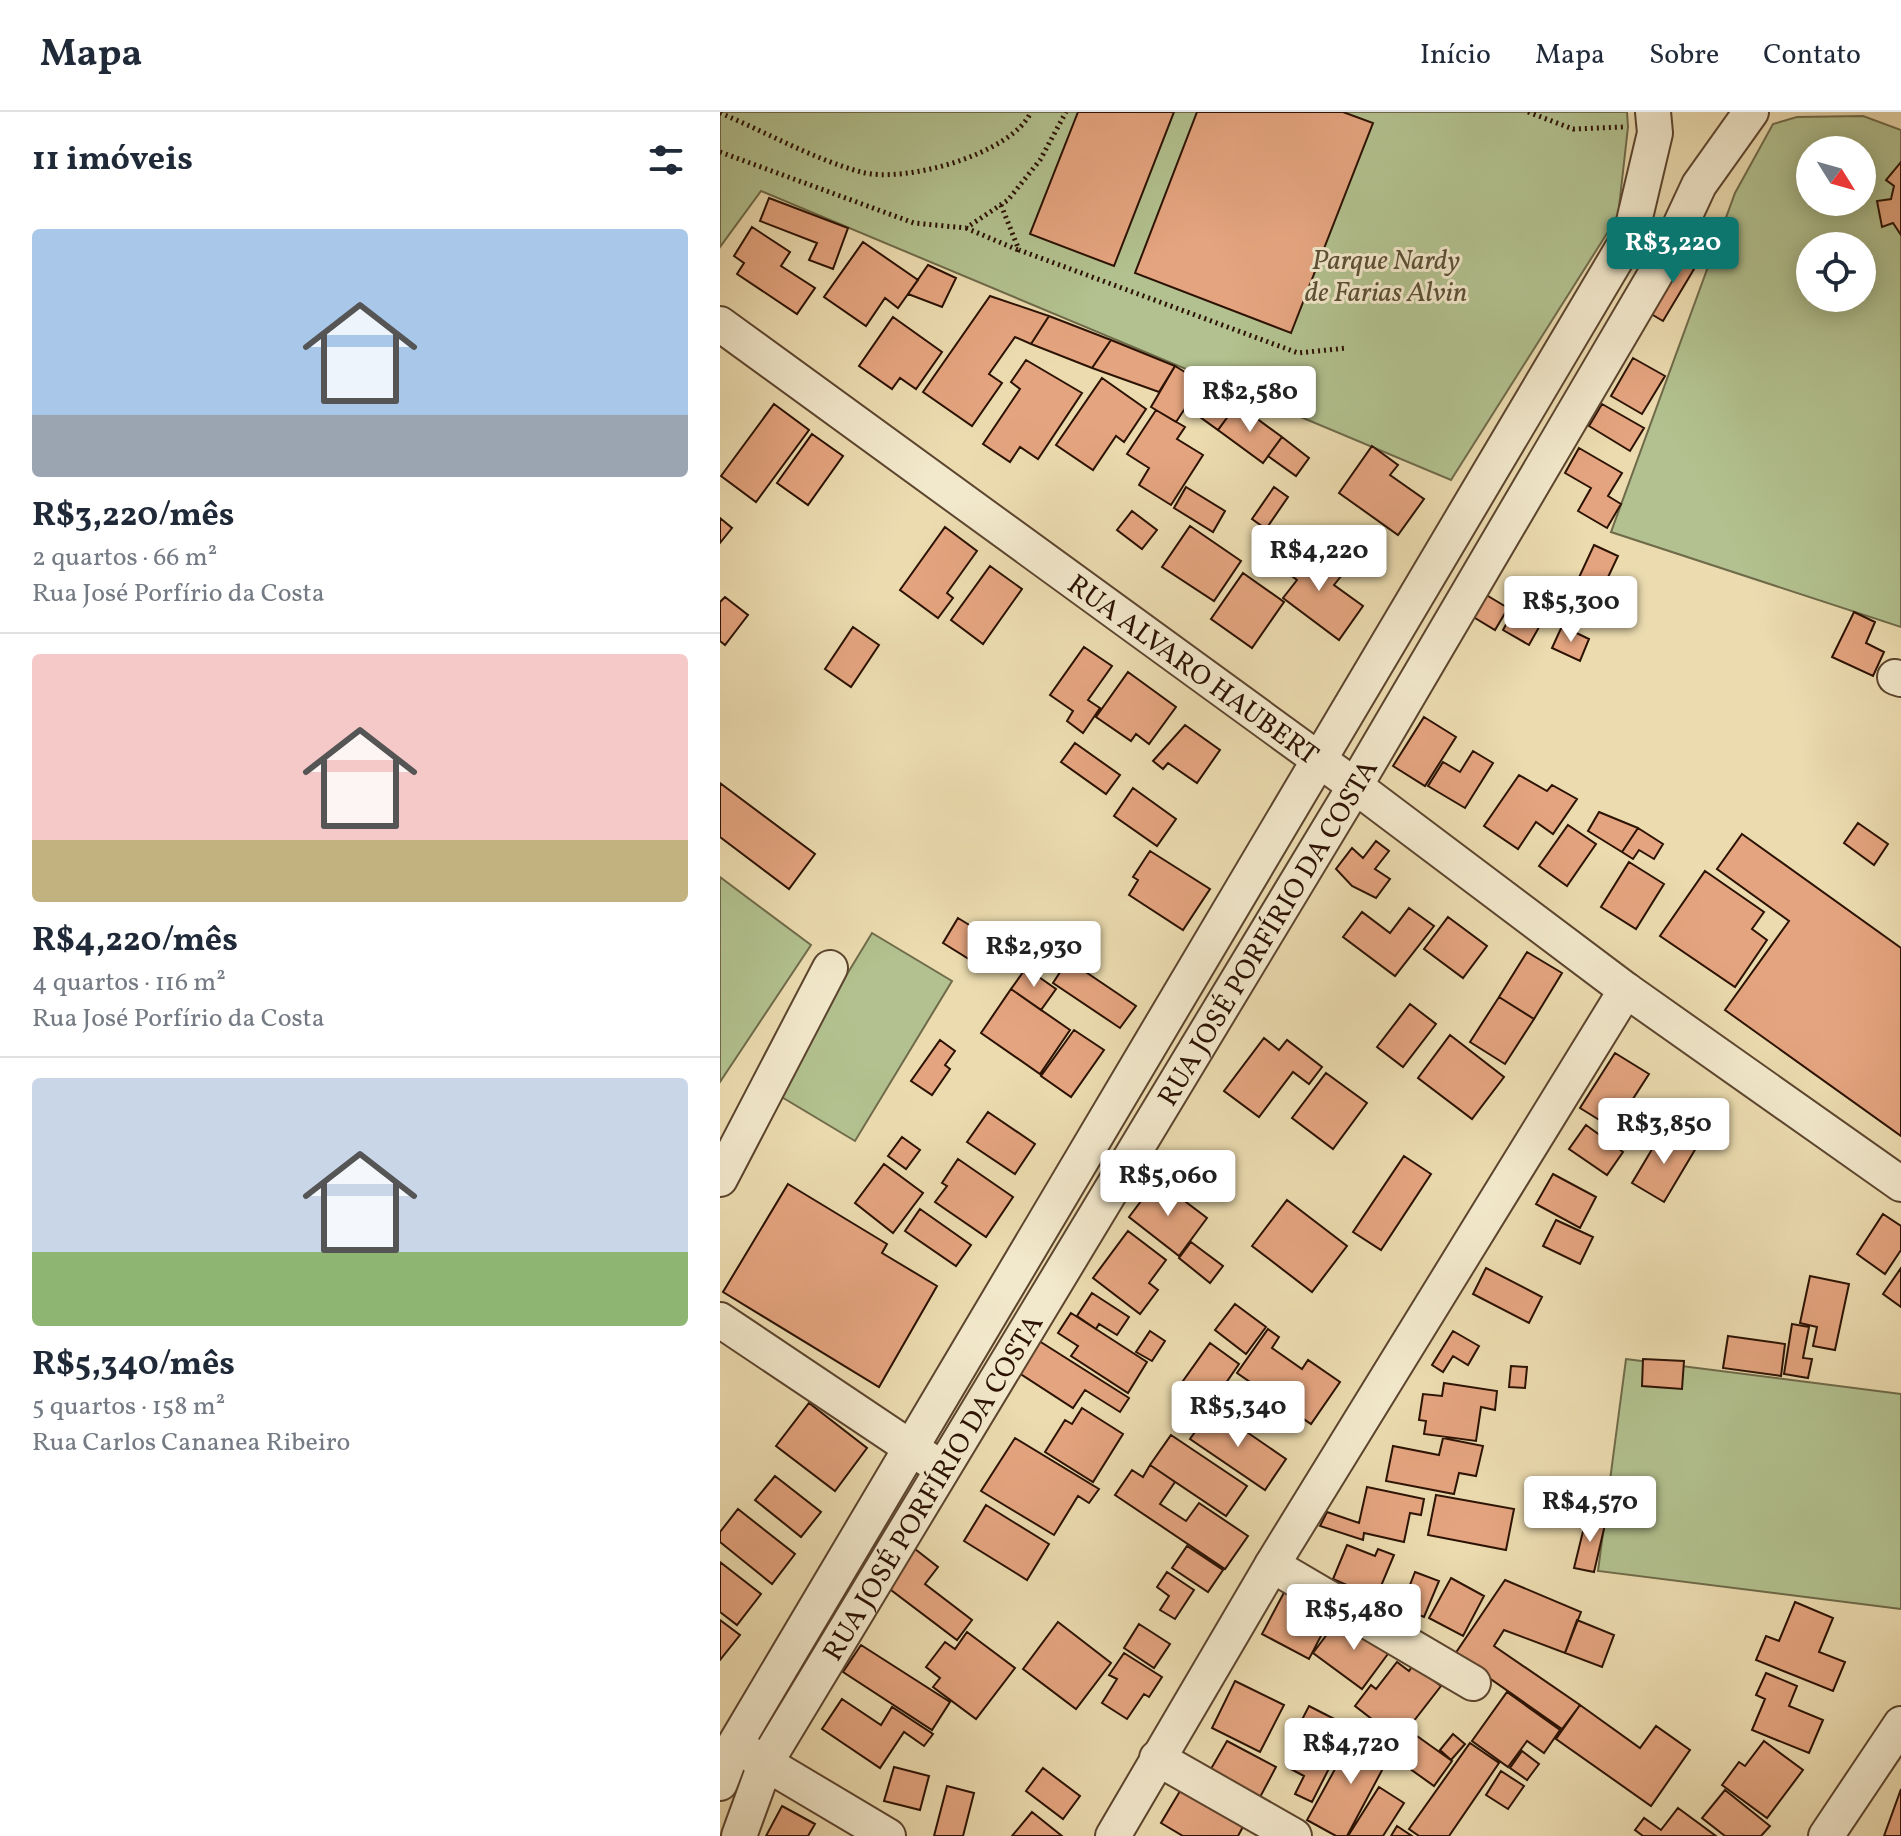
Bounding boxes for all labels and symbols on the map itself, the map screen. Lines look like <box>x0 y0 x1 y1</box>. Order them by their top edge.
north arrow <box>1796 136 1876 216</box>
pin: R$3,220 <box>1599 217 1747 285</box>
park label: Parque Nardy de Farias Alvin <box>1305 242 1467 313</box>
pin: R$2,580 <box>1176 366 1324 434</box>
pin: R$4,220 <box>1245 525 1393 593</box>
street label: RUA ALVARO HAUBERT <box>1059 566 1326 775</box>
pin: R$5,300 <box>1497 576 1645 644</box>
street label: RUA JOSÉ PORFÍRIO DA COSTA <box>1149 753 1389 1114</box>
pin: R$2,930 <box>960 921 1108 989</box>
pin: R$3,850 <box>1590 1098 1738 1166</box>
pin: R$5,060 <box>1094 1150 1242 1218</box>
street label: RUA JOSÉ PORFÍRIO DA COSTA <box>814 1307 1054 1669</box>
pin: R$5,340 <box>1164 1381 1312 1449</box>
pin: R$4,570 <box>1516 1476 1664 1544</box>
pin: R$5,480 <box>1280 1584 1428 1652</box>
pin: R$4,720 <box>1277 1718 1425 1786</box>

